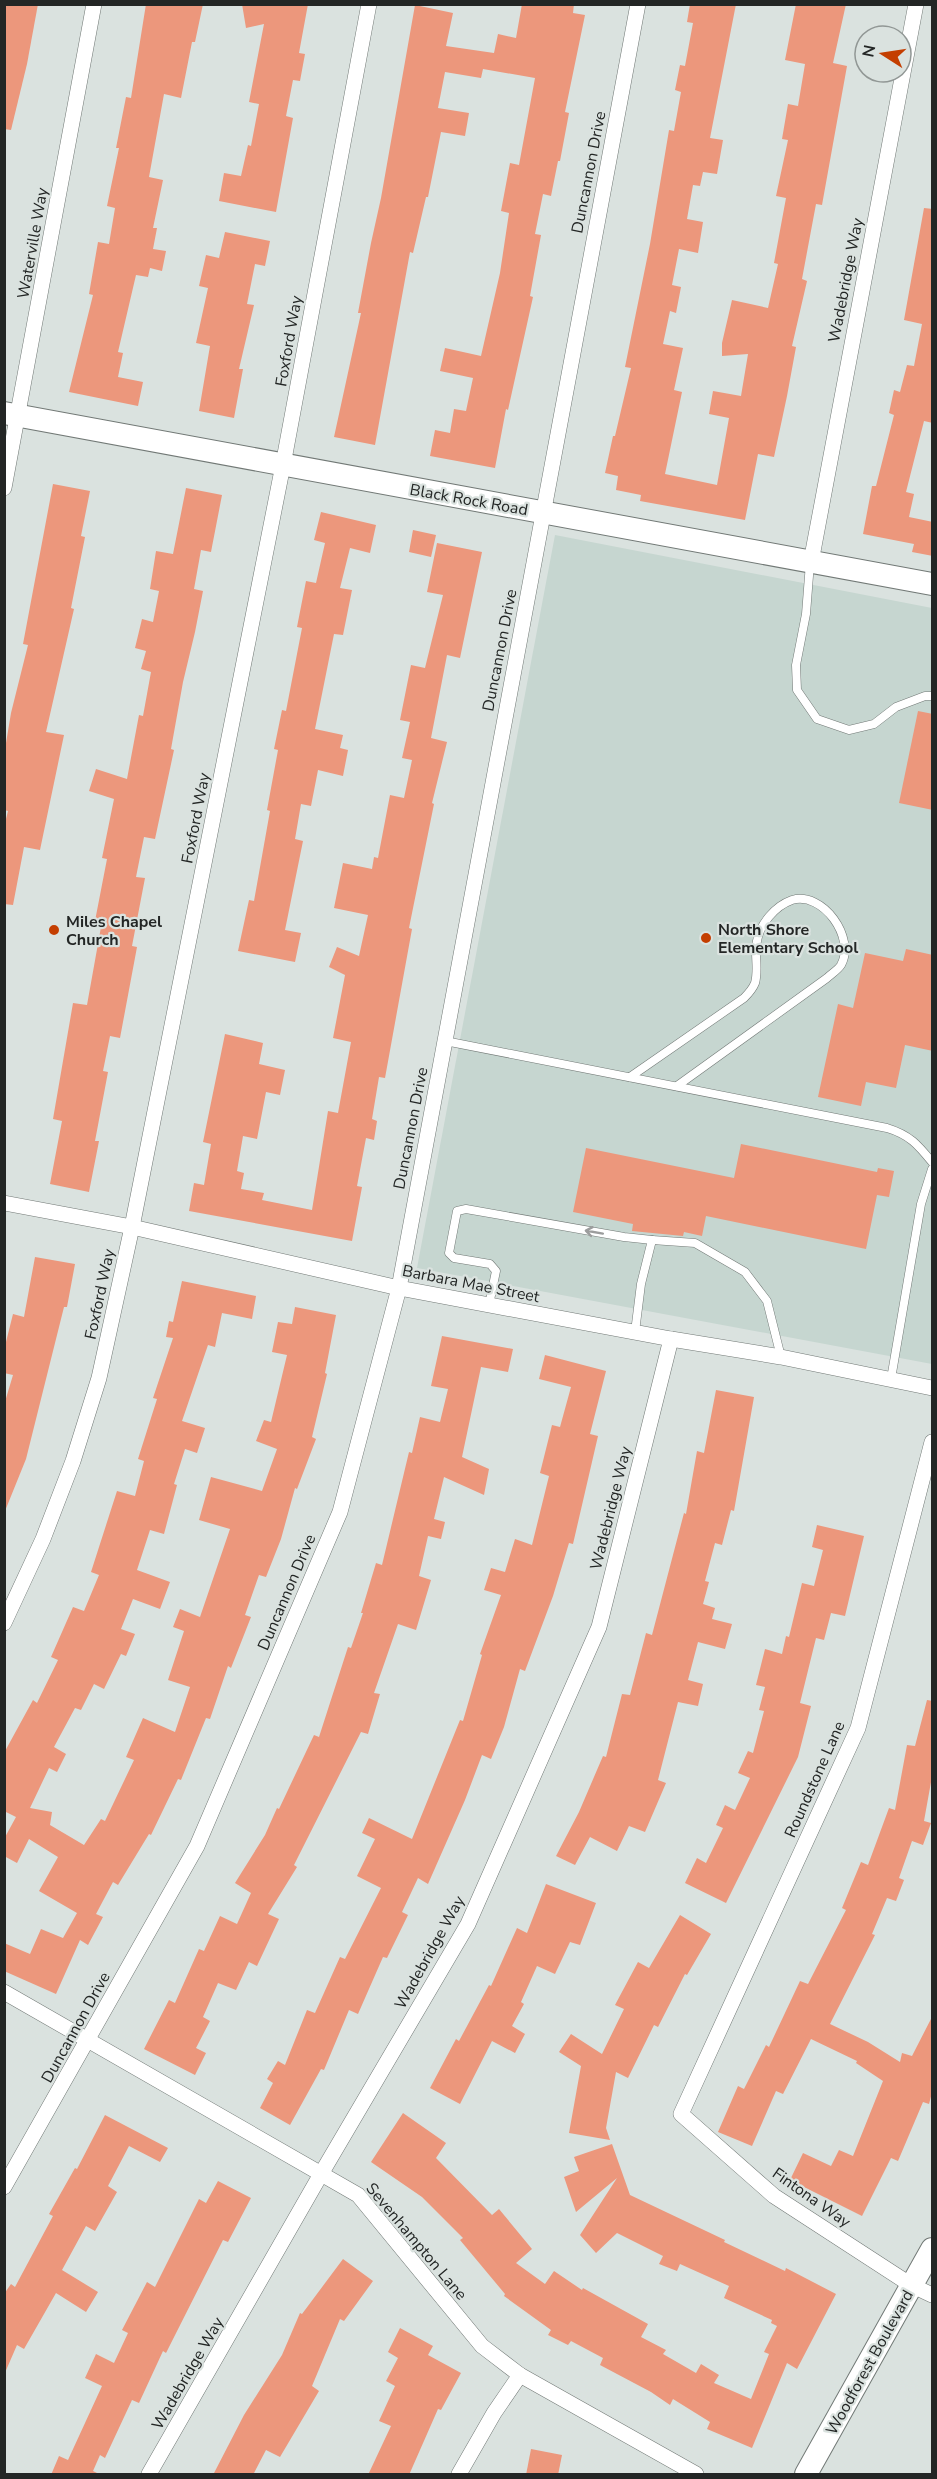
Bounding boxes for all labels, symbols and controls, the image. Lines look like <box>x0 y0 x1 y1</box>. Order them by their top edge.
north arrow <box>853 24 913 84</box>
text: N <box>857 43 881 59</box>
street label: Duncannon Drive <box>566 109 612 235</box>
street label: Waterville Way <box>12 185 54 301</box>
street label: Wadebridge Way <box>823 215 869 344</box>
street label: Foxford Way <box>270 293 308 388</box>
street label: Black Rock Road <box>408 479 530 521</box>
street label: Duncannon Drive <box>477 587 523 713</box>
street label: Foxford Way <box>176 770 216 865</box>
place label: Miles Chapel Church <box>66 911 162 951</box>
place label: North Shore Elementary School <box>718 919 858 959</box>
marker: Miles Chapel Church <box>47 923 61 937</box>
marker: North Shore Elementary School <box>699 931 713 945</box>
street label: Duncannon Drive <box>388 1065 434 1191</box>
one-way arrow <box>585 1226 605 1237</box>
street label: Foxford Way <box>80 1246 120 1341</box>
street label: Barbara Mae Street <box>400 1260 542 1308</box>
street label: Wadebridge Way <box>585 1443 637 1572</box>
street label: Duncannon Drive <box>253 1531 321 1654</box>
street label: Roundstone Lane <box>779 1718 850 1841</box>
street label: Wadebridge Way <box>390 1891 471 2013</box>
street label: Duncannon Drive <box>36 1968 116 2087</box>
street label: Fintona Way <box>768 2163 856 2233</box>
street label: Sevenhampton Lane <box>361 2178 472 2305</box>
street label: Woodforest Boulevard <box>821 2286 919 2439</box>
street label: Wadebridge Way <box>147 2313 229 2434</box>

